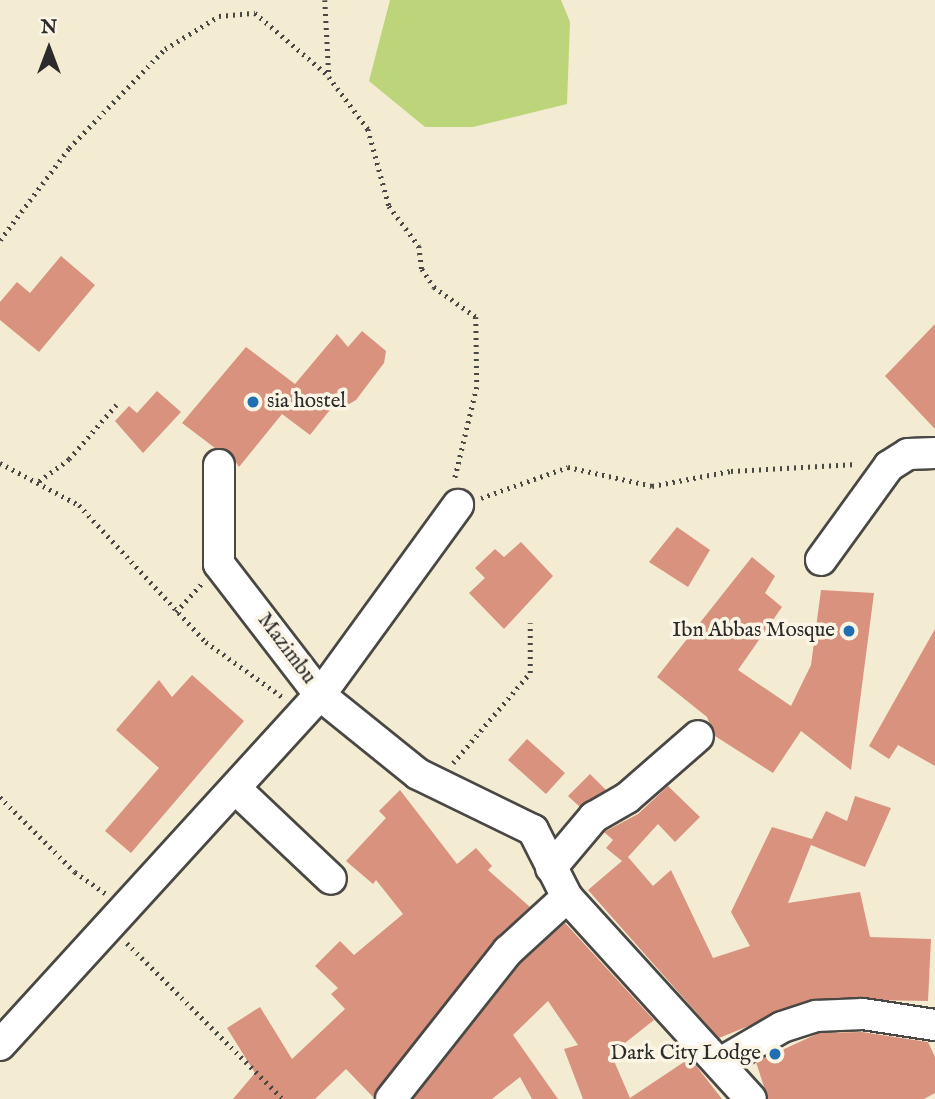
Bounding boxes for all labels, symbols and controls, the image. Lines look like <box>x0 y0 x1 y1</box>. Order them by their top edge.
north arrow <box>14 14 84 84</box>
text: N <box>41 16 57 40</box>
place label: sia hostel <box>267 389 346 415</box>
marker: sia hostel <box>245 394 261 410</box>
street label: Mazimbu <box>251 609 321 689</box>
place label: Ibn Abbas Mosque <box>672 618 835 644</box>
marker: Ibn Abbas Mosque <box>841 623 857 639</box>
place label: Dark City Lodge <box>610 1041 761 1067</box>
marker: Dark City Lodge <box>767 1046 783 1062</box>

